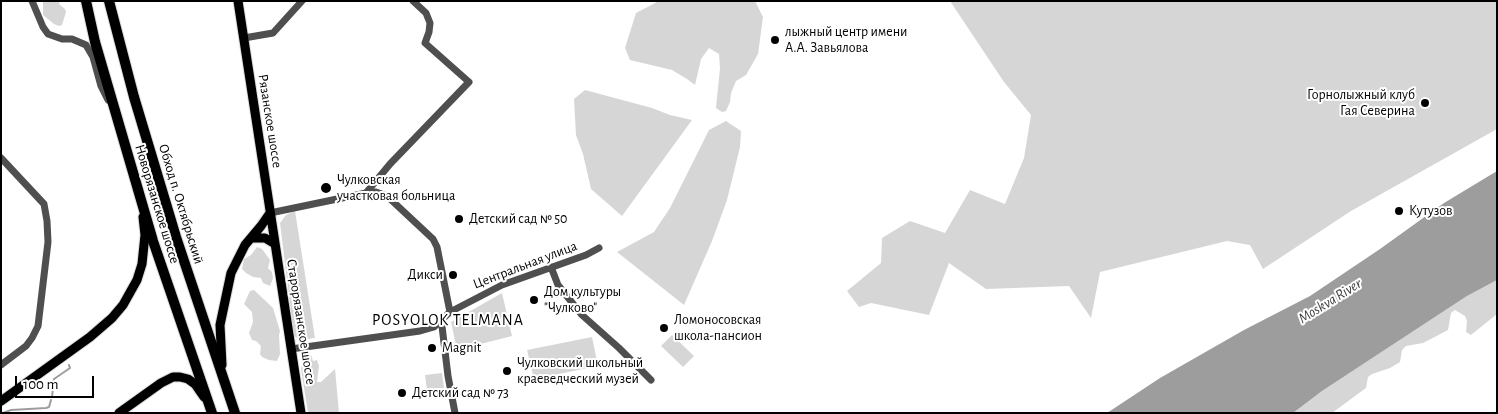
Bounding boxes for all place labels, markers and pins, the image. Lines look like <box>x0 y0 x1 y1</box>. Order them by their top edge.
place label: лыжный центр имени А.А. Завьялова <box>785 24 907 56</box>
marker: лыжный центр имени А.А. Завьялова <box>769 34 781 46</box>
place label: Горнолыжный клуб Гая Северина <box>1307 87 1415 120</box>
marker: Горнолыжный клуб Гая Северина <box>1419 97 1431 109</box>
place label: Чулковская участковая больница <box>337 172 455 204</box>
marker: Чулковская участковая больница <box>319 181 333 195</box>
place label: Кутузов <box>1409 203 1452 219</box>
marker: Кутузов <box>1393 205 1405 217</box>
place label: Детский сад № 50 <box>469 211 567 227</box>
marker: Детский сад № 50 <box>453 213 465 225</box>
place label: Дикси <box>408 267 443 283</box>
marker: Дикси <box>447 269 459 281</box>
place label: Дом культуры "Чулково" <box>544 284 621 316</box>
marker: Дом культуры "Чулково" <box>528 294 540 306</box>
place label: Ломоносовская школа-пансион <box>674 312 762 344</box>
marker: Ломоносовская школа-пансион <box>658 322 670 334</box>
place label: Magnit <box>442 340 481 356</box>
marker: Magnit <box>426 342 438 354</box>
place label: Чулковский школьный краеведческий музей <box>517 355 643 388</box>
marker: Чулковский школьный краеведческий музей <box>501 365 513 377</box>
place label: Детский сад № 73 <box>412 385 509 401</box>
marker: Детский сад № 73 <box>396 387 408 399</box>

